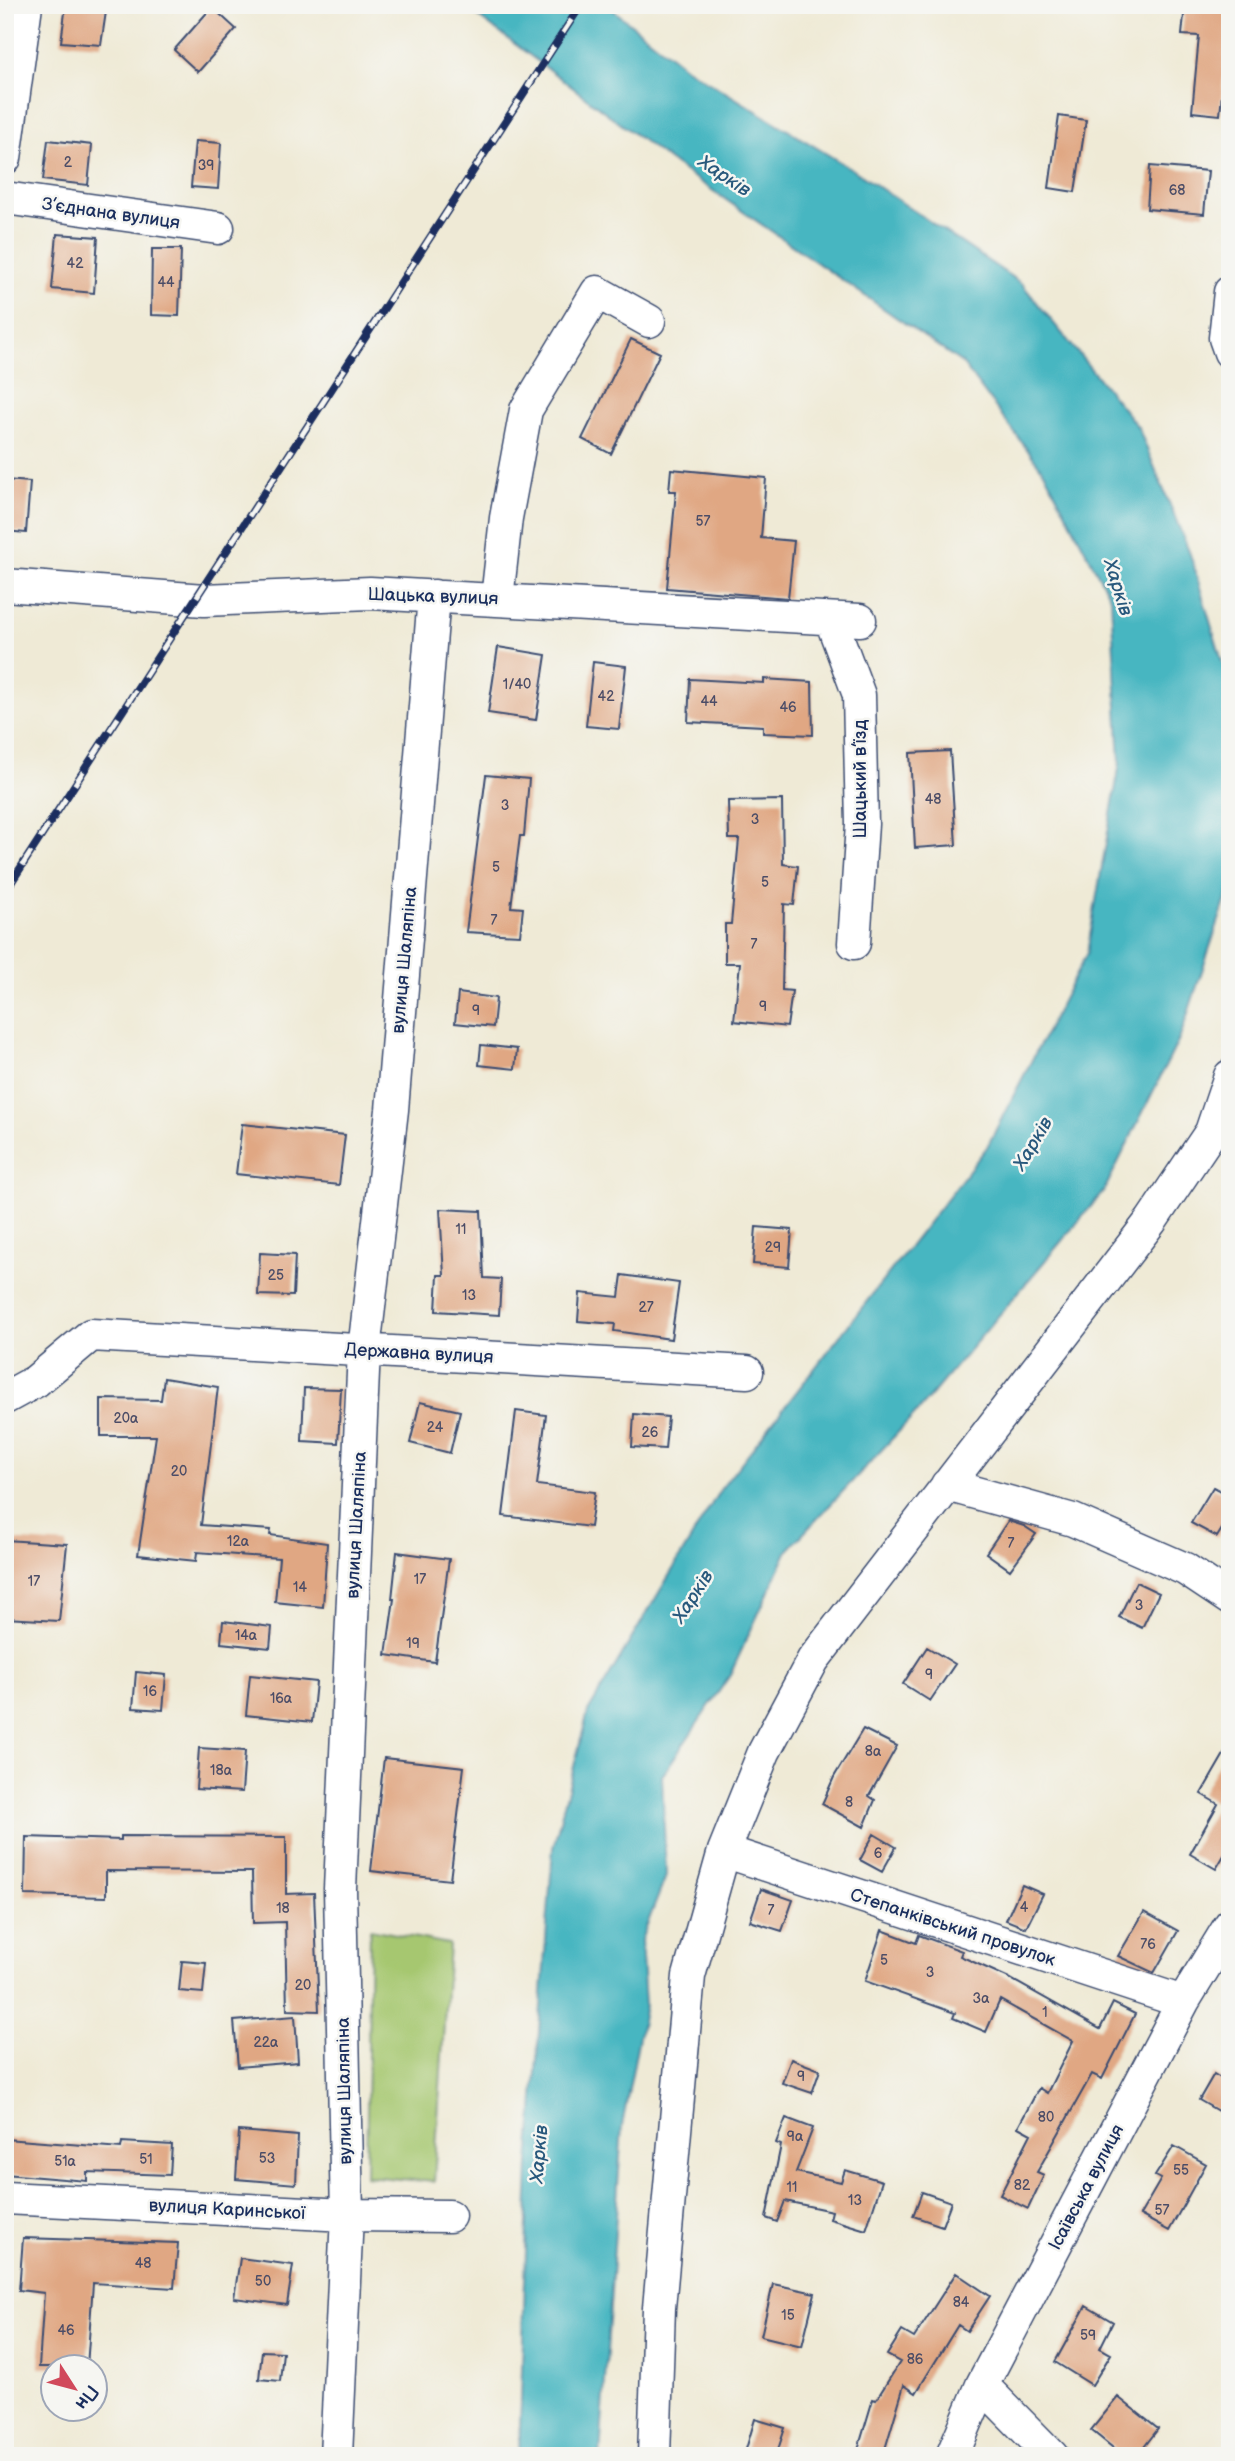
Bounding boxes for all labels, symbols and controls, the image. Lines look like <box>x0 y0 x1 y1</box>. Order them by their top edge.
water label: Харків <box>693 150 755 202</box>
house number: 2 <box>64 154 73 171</box>
house number: 39 <box>198 157 214 174</box>
house number: 68 <box>1169 182 1185 199</box>
street label: З’єднана вулиця <box>41 193 181 234</box>
house number: 42 <box>67 255 84 272</box>
house number: 44 <box>157 274 175 291</box>
house number: 57 <box>696 513 711 530</box>
water label: Харків <box>1098 555 1137 619</box>
street label: Шацька вулиця <box>367 584 499 609</box>
house number: 1/40 <box>503 676 531 693</box>
house number: 42 <box>598 688 615 705</box>
house number: 44 <box>700 693 718 710</box>
house number: 46 <box>779 699 797 716</box>
street label: Шацький в’їзд <box>850 719 871 838</box>
house number: 48 <box>925 791 941 808</box>
house number: 3 <box>501 797 509 814</box>
house number: 3 <box>751 811 759 828</box>
house number: 5 <box>492 859 500 876</box>
house number: 5 <box>761 874 769 891</box>
street label: вулиця Шаляпіна <box>388 885 421 1034</box>
house number: 7 <box>491 912 498 929</box>
house number: 7 <box>751 936 758 953</box>
house number: 9 <box>759 998 767 1015</box>
house number: 9 <box>472 1002 480 1019</box>
water label: Харків <box>1008 1113 1058 1175</box>
house number: 11 <box>456 1221 466 1238</box>
house number: 29 <box>765 1239 781 1256</box>
house number: 25 <box>268 1267 284 1284</box>
house number: 13 <box>462 1287 476 1304</box>
house number: 27 <box>638 1299 654 1316</box>
street label: Державна вулиця <box>344 1339 494 1368</box>
house number: 20а <box>114 1410 139 1427</box>
house number: 24 <box>427 1419 444 1436</box>
house number: 26 <box>642 1424 659 1441</box>
street label: вулиця Шаляпіна <box>342 1451 371 1599</box>
house number: 20 <box>171 1463 187 1480</box>
house number: 12а <box>227 1533 250 1550</box>
house number: 7 <box>1008 1535 1015 1552</box>
water label: Харків <box>667 1566 719 1628</box>
house number: 17 <box>414 1571 426 1588</box>
house number: 17 <box>28 1573 40 1590</box>
house number: 14 <box>293 1579 307 1596</box>
house number: 3 <box>1135 1597 1143 1614</box>
house number: 14а <box>235 1627 258 1644</box>
house number: 19 <box>406 1635 420 1652</box>
house number: 9 <box>925 1666 933 1683</box>
house number: 16 <box>143 1683 157 1700</box>
house number: 16а <box>270 1690 293 1707</box>
house number: 8а <box>865 1743 882 1760</box>
house number: 18а <box>210 1762 233 1779</box>
house number: 8 <box>845 1794 853 1811</box>
house number: 6 <box>874 1845 883 1862</box>
street label: Степанківський провулок <box>848 1884 1059 1971</box>
house number: 4 <box>1020 1899 1029 1916</box>
house number: 18 <box>276 1900 290 1917</box>
house number: 7 <box>768 1902 775 1919</box>
house number: 76 <box>1140 1936 1156 1953</box>
house number: 5 <box>880 1952 888 1969</box>
house number: 3 <box>926 1964 934 1981</box>
house number: 20 <box>295 1977 311 1994</box>
house number: 3а <box>973 1990 990 2007</box>
house number: 1 <box>1042 2004 1048 2021</box>
street label: вулиця Шаляпіна <box>333 2017 356 2165</box>
house number: 22а <box>254 2034 279 2051</box>
house number: 9 <box>797 2068 805 2085</box>
house number: 80 <box>1038 2109 1054 2126</box>
street label: Ісаївська вулиця <box>1044 2121 1128 2254</box>
water label: Харків <box>525 2124 553 2185</box>
house number: 9а <box>787 2128 804 2145</box>
house number: 53 <box>259 2150 275 2167</box>
house number: 51 <box>139 2151 153 2168</box>
house number: 51а <box>54 2153 77 2170</box>
house number: 55 <box>1173 2162 1189 2179</box>
house number: 82 <box>1014 2177 1031 2194</box>
house number: 11 <box>787 2179 797 2196</box>
house number: 13 <box>848 2192 862 2209</box>
street label: вулиця Каринської <box>148 2195 307 2224</box>
house number: 57 <box>1155 2202 1170 2219</box>
house number: 48 <box>135 2255 151 2272</box>
house number: 50 <box>255 2273 271 2290</box>
house number: 84 <box>953 2294 970 2311</box>
house number: 15 <box>781 2307 795 2324</box>
house number: 46 <box>57 2322 75 2339</box>
house number: 59 <box>1080 2327 1096 2344</box>
house number: 86 <box>907 2351 924 2368</box>
north arrow <box>38 2352 108 2422</box>
text: Пн <box>70 2380 103 2414</box>

